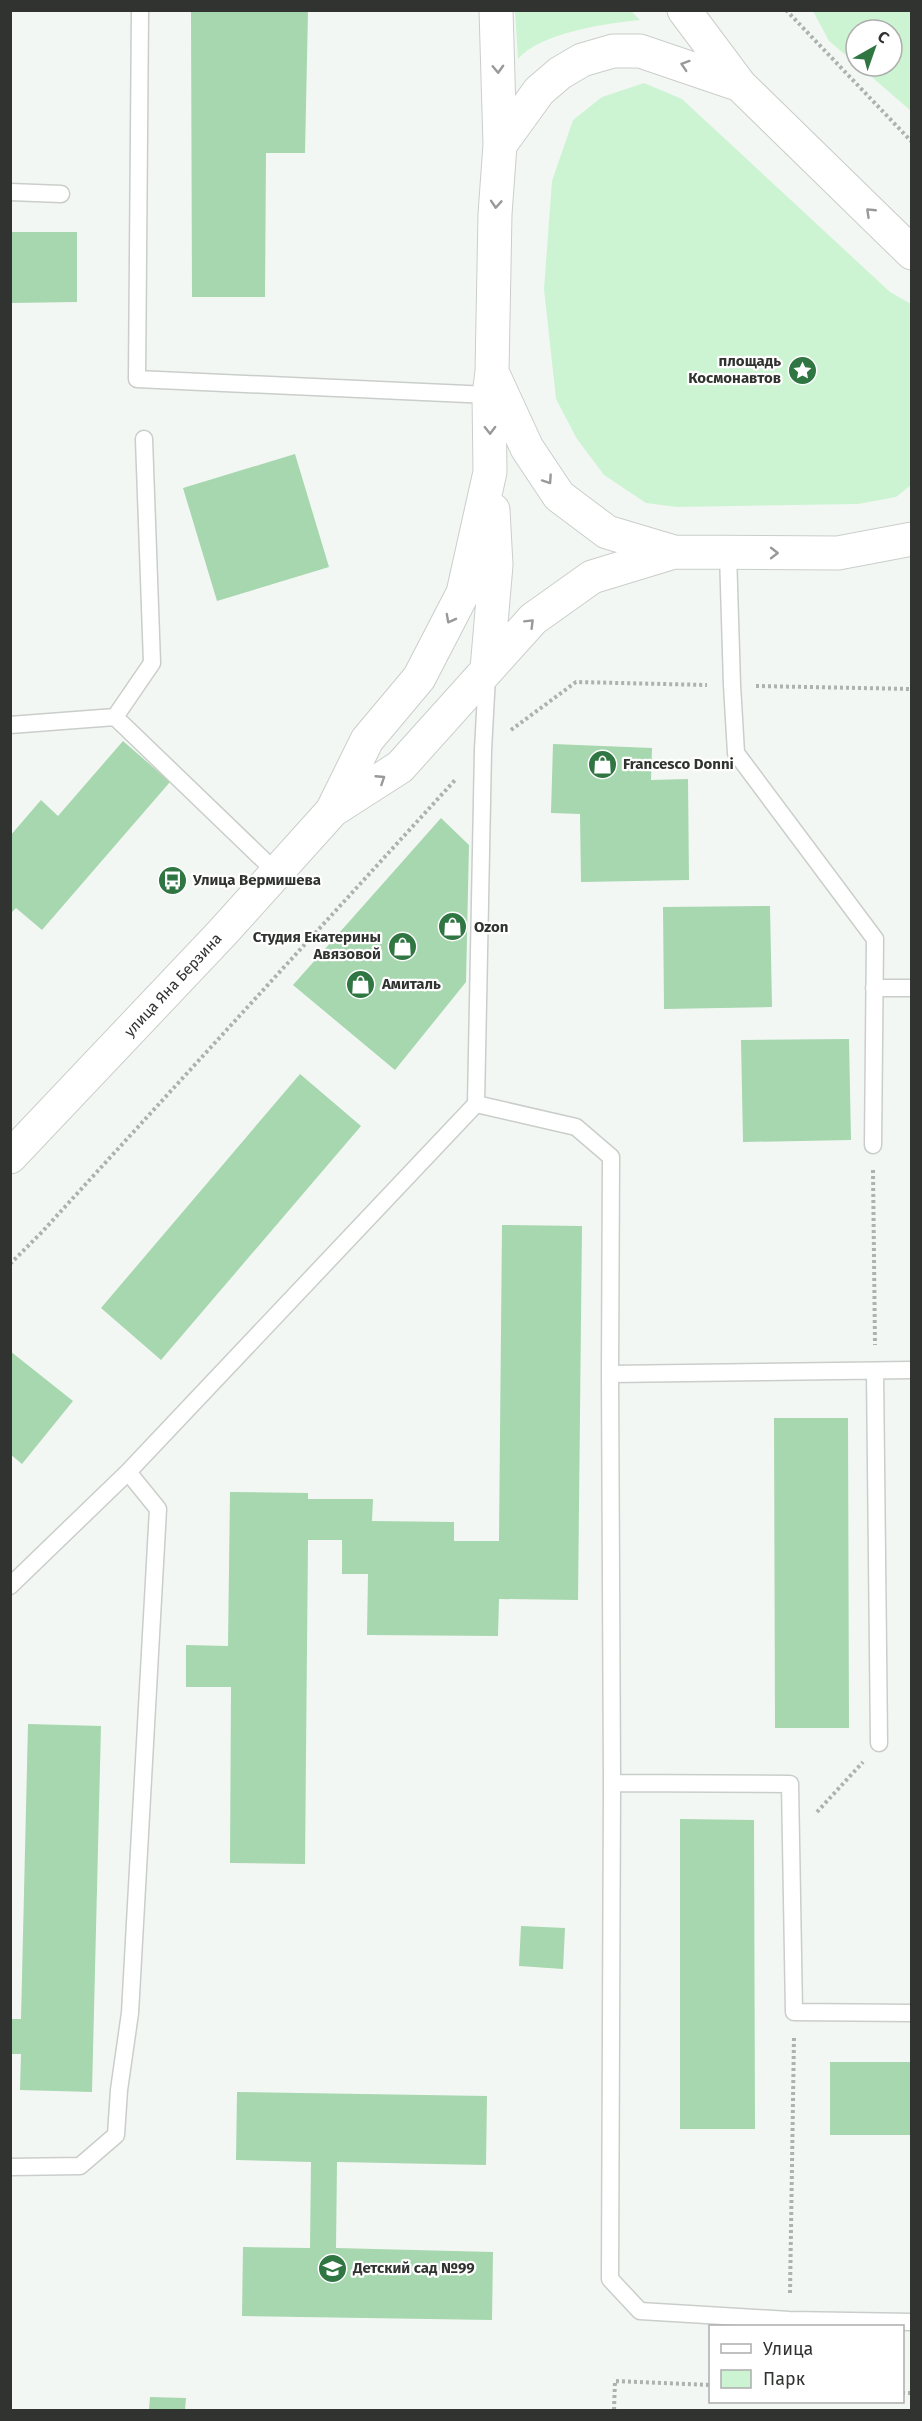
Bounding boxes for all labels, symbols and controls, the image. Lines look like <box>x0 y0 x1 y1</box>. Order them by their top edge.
north arrow <box>844 18 904 78</box>
text: С <box>874 27 894 48</box>
one-way arrow <box>680 60 690 72</box>
one-way arrow <box>491 64 504 73</box>
one-way arrow <box>490 199 503 208</box>
one-way arrow <box>866 209 877 220</box>
place label: площадь Космонавтов <box>688 352 781 387</box>
place icon: площадь Космонавтов <box>786 354 818 386</box>
one-way arrow <box>484 426 496 435</box>
one-way arrow <box>541 473 552 484</box>
one-way arrow <box>770 547 779 559</box>
one-way arrow <box>445 612 457 623</box>
one-way arrow <box>522 620 533 631</box>
shop icon: Francesco Donni <box>586 748 618 780</box>
place label: Francesco Donni <box>623 755 734 773</box>
one-way arrow <box>374 775 385 786</box>
bus stop icon: Улица Вермишева <box>156 864 188 896</box>
place label: Улица Вермишева <box>192 871 321 889</box>
shop icon: Ozon <box>437 911 469 943</box>
place label: Ozon <box>474 918 508 936</box>
place label: Студия Екатерины Авязовой <box>253 928 381 963</box>
street label: улица Яна Берзина <box>120 930 226 1040</box>
shop icon: Студия Екатерины Авязовой <box>386 930 418 962</box>
shop icon: Амиталь <box>345 968 377 1000</box>
place label: Амиталь <box>381 975 441 993</box>
school or university icon: Детский сад №99 <box>316 2252 348 2284</box>
place label: Детский сад №99 <box>352 2259 475 2277</box>
legend <box>709 2325 904 2403</box>
text: Улица <box>763 2338 813 2360</box>
text: Парк <box>763 2368 806 2390</box>

